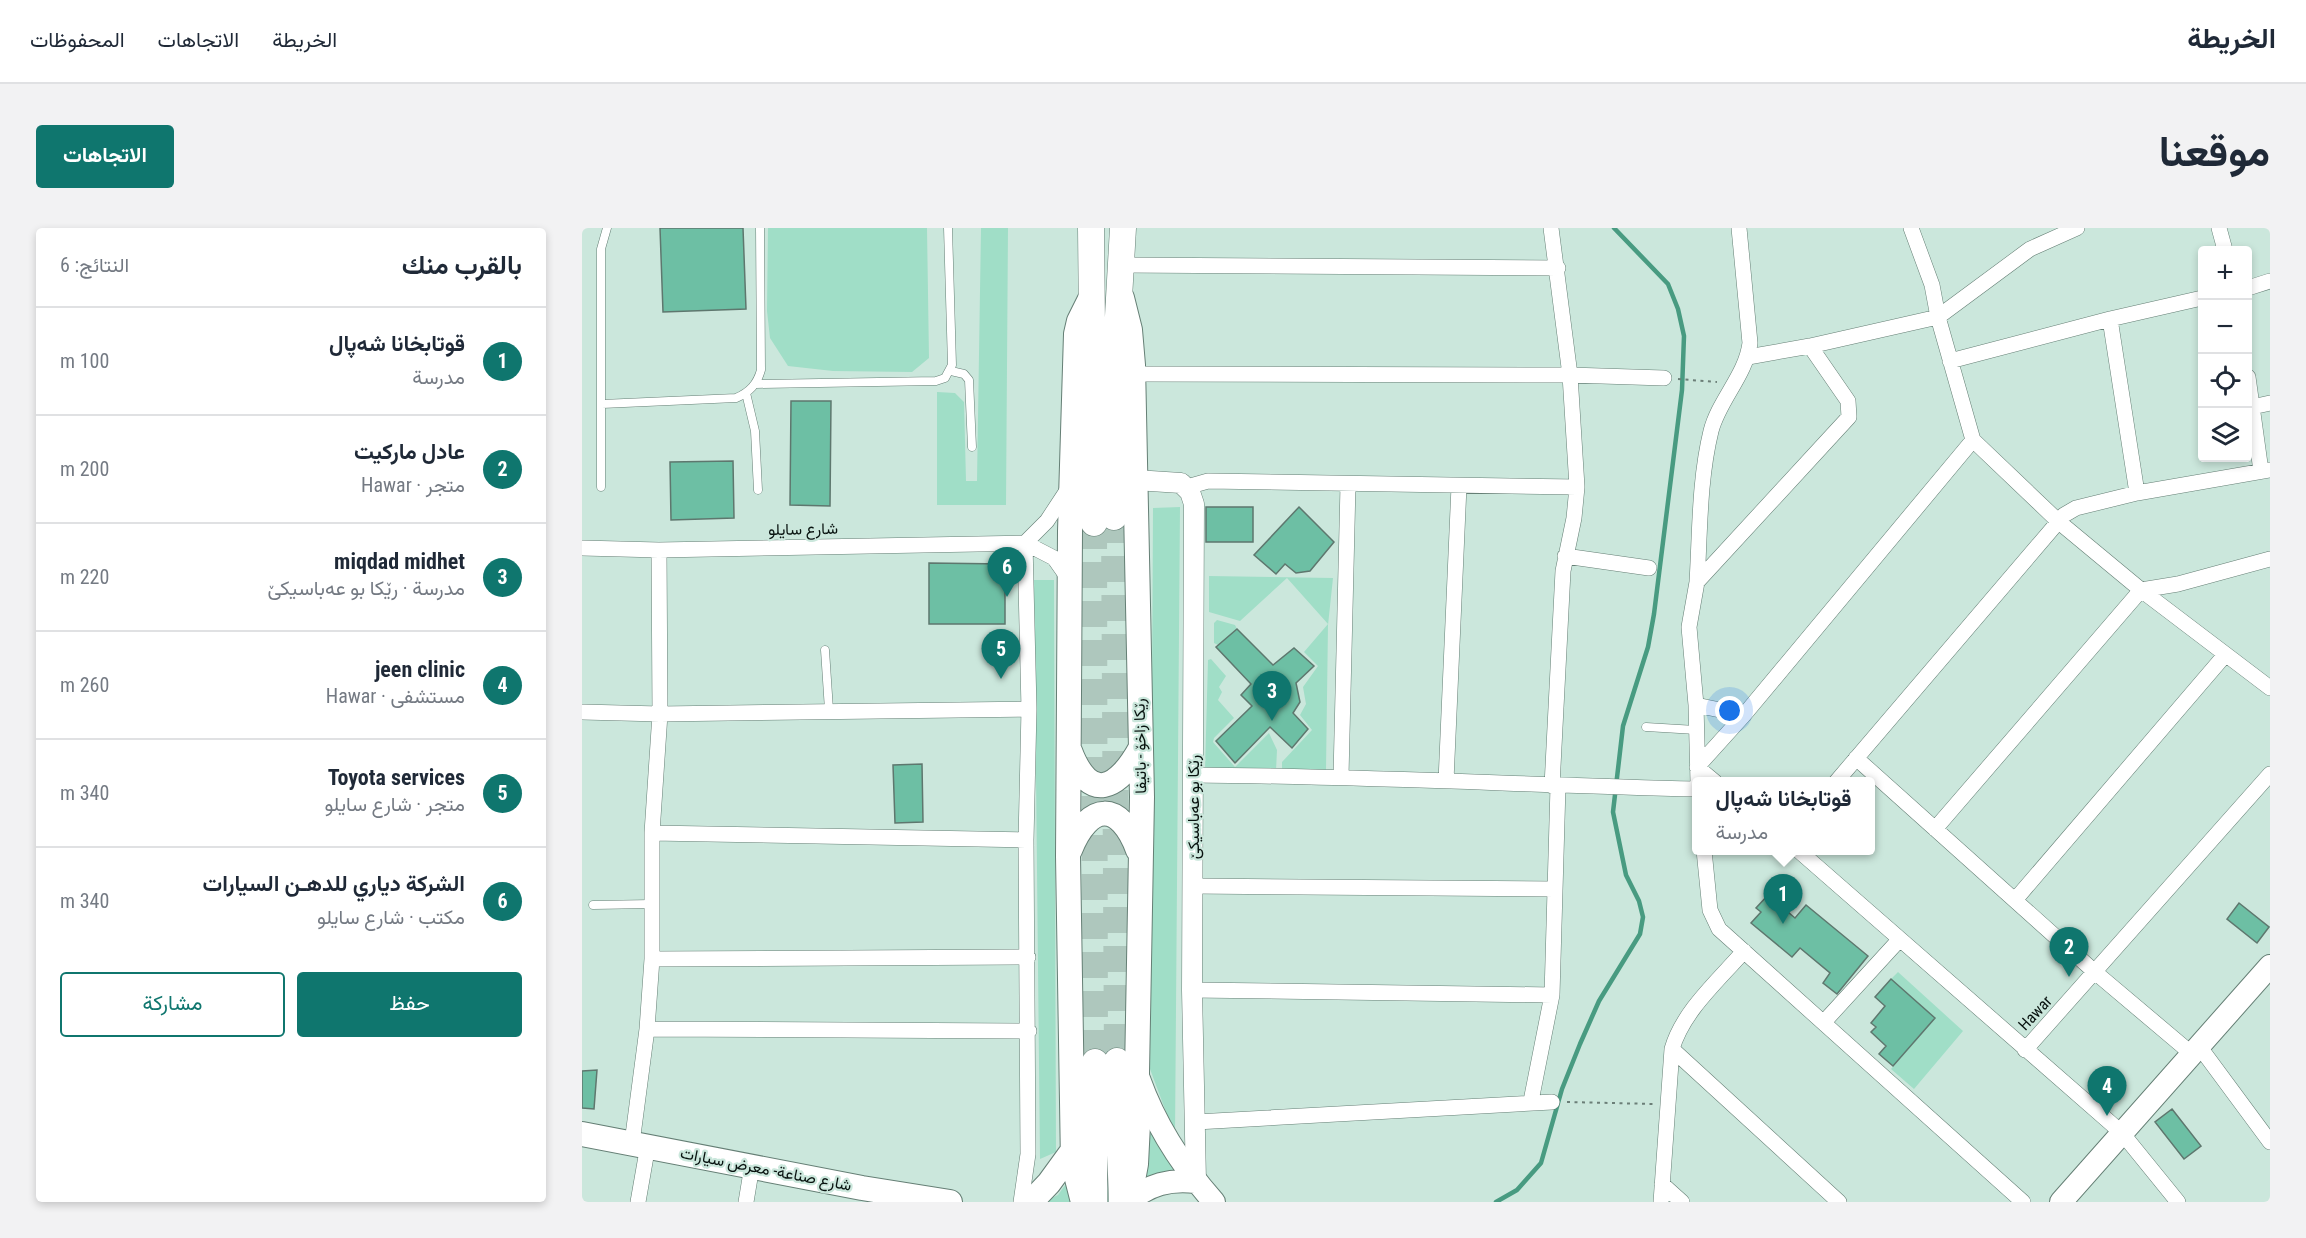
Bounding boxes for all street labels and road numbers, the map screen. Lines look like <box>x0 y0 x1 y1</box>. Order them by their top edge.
street label: شارع سايلو <box>768 519 838 541</box>
street label: رێکا زاخۆ - باتیفا <box>1130 698 1151 794</box>
street label: رێكا بو عه‌باسيكێ <box>1184 755 1204 859</box>
street label: Hawar <box>2014 992 2056 1034</box>
street label: شارع صناعة- معرض سيارات <box>678 1143 853 1197</box>

